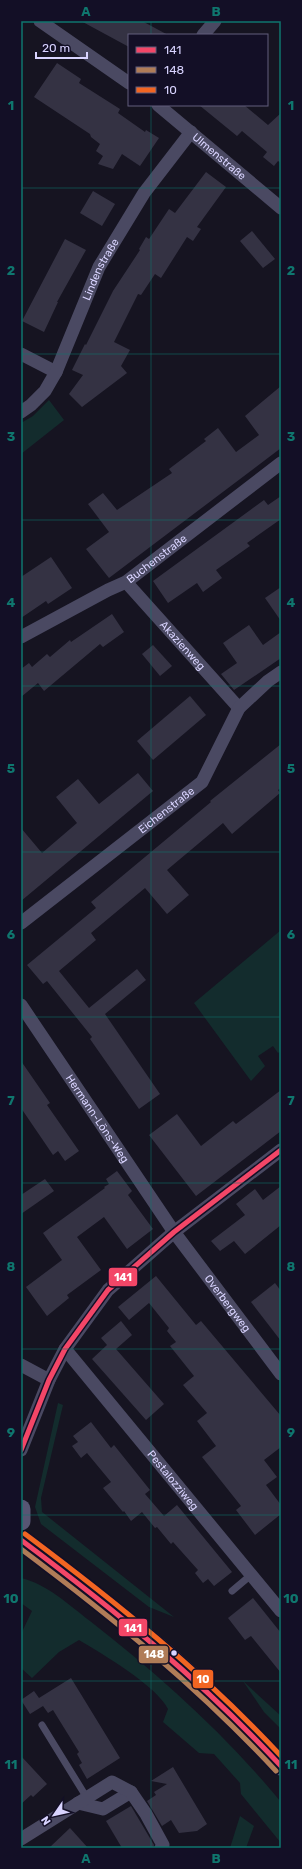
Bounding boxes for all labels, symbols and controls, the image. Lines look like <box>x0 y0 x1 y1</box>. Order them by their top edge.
text: A <box>81 4 91 19</box>
text: B <box>211 4 221 19</box>
scale bar <box>36 34 87 60</box>
legend <box>128 34 268 106</box>
text: 20 m <box>42 41 70 55</box>
text: 141 <box>164 43 181 57</box>
text: 148 <box>164 63 184 77</box>
text: 10 <box>164 83 177 97</box>
text: 1 <box>8 98 14 113</box>
text: 1 <box>288 98 294 113</box>
street label: Ulmenstraße <box>190 131 248 183</box>
street label: Lindenstraße <box>80 236 122 302</box>
text: 2 <box>7 263 15 278</box>
text: 2 <box>287 263 295 278</box>
text: 3 <box>7 429 16 444</box>
text: 3 <box>287 429 296 444</box>
street label: Buchenstraße <box>124 532 189 586</box>
text: 4 <box>7 595 16 610</box>
text: 4 <box>287 595 296 610</box>
street label: Akazienweg <box>157 618 208 673</box>
text: 5 <box>7 761 15 776</box>
text: 5 <box>287 761 295 776</box>
street label: Eichenstraße <box>136 784 197 836</box>
text: 6 <box>7 927 16 942</box>
text: 6 <box>287 927 296 942</box>
street label: Hermann-Löns-Weg <box>63 1072 132 1166</box>
text: 7 <box>7 1093 15 1108</box>
text: 7 <box>287 1093 295 1108</box>
text: 8 <box>7 1259 16 1274</box>
text: 8 <box>287 1259 296 1274</box>
line badge: 141 <box>108 1267 138 1287</box>
text: 141 <box>114 1271 132 1284</box>
street label: Overbergweg <box>202 1272 253 1335</box>
text: 9 <box>7 1425 15 1440</box>
text: 9 <box>287 1425 295 1440</box>
street label: Pestalozziweg <box>144 1448 201 1513</box>
text: 10 <box>3 1591 19 1606</box>
text: 10 <box>283 1591 299 1606</box>
line badge: 141 <box>118 1618 148 1637</box>
text: 141 <box>124 1622 142 1635</box>
line badge: 148 <box>138 1645 169 1664</box>
text: 148 <box>144 1648 164 1661</box>
unlabelled marker <box>169 1648 179 1658</box>
line badge: 10 <box>192 1669 214 1689</box>
text: 10 <box>197 1673 209 1686</box>
text: 11 <box>5 1757 17 1772</box>
text: 11 <box>285 1757 297 1772</box>
north arrow <box>34 1795 74 1835</box>
text: N <box>38 1813 54 1827</box>
text: A <box>81 1851 91 1866</box>
text: B <box>211 1851 221 1866</box>

